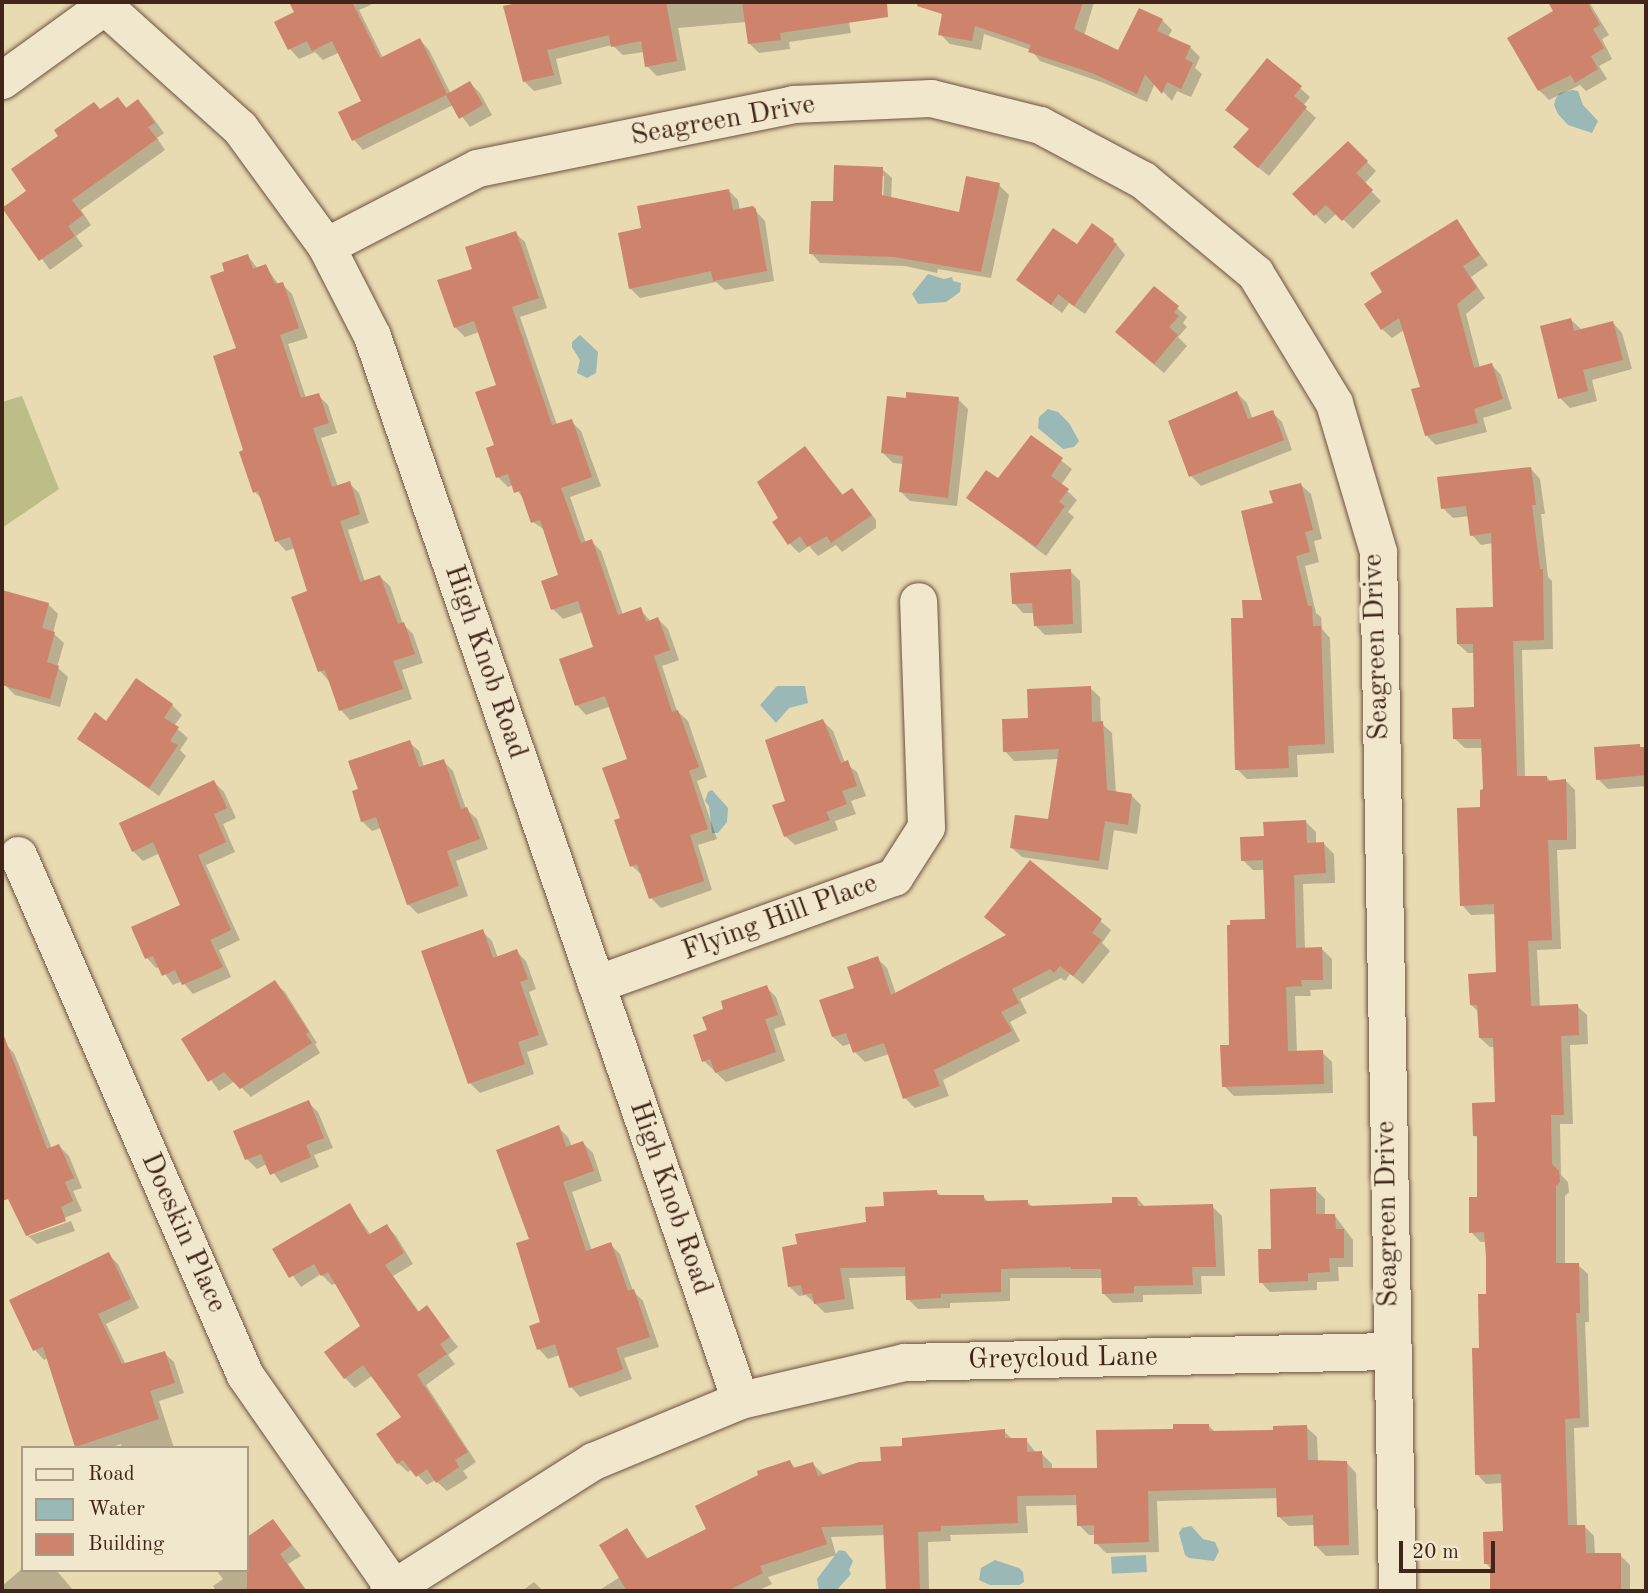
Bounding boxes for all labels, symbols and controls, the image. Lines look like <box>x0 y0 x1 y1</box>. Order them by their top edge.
street label: Seagreen Drive <box>628 88 818 154</box>
street label: Seagreen Drive <box>1357 553 1397 741</box>
street label: High Knob Road <box>436 561 534 763</box>
street label: Flying Hill Place <box>678 867 882 969</box>
street label: High Knob Road <box>621 1097 719 1299</box>
street label: Seagreen Drive <box>1370 1120 1406 1308</box>
street label: Doeskin Place <box>133 1148 233 1318</box>
street label: Greycloud Lane <box>968 1341 1158 1377</box>
legend <box>21 1446 248 1572</box>
text: Road <box>88 1464 135 1485</box>
text: Water <box>88 1499 145 1520</box>
scale bar <box>1403 1526 1499 1570</box>
text: Building <box>88 1534 164 1555</box>
text: 20 m <box>1412 1542 1459 1563</box>

